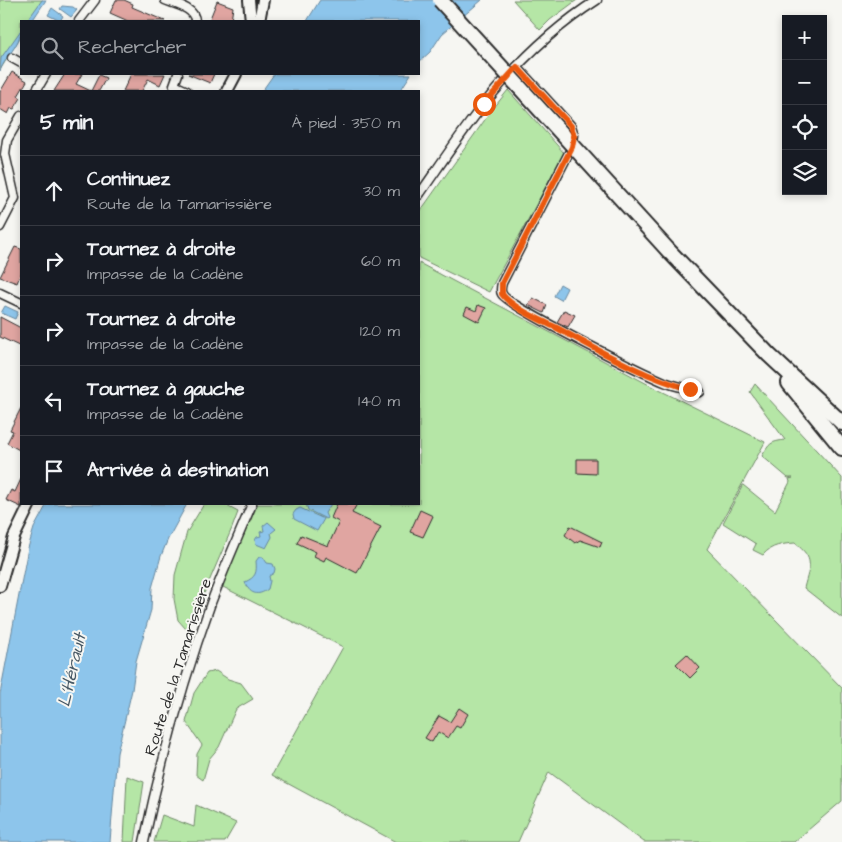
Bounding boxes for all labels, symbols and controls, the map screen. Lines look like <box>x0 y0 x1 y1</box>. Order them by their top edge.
map controls <box>782 15 827 195</box>
button: + <box>782 15 827 60</box>
search box <box>20 20 420 75</box>
icon: search <box>38 34 66 62</box>
text: Rechercher <box>78 34 186 61</box>
button: − <box>782 60 827 105</box>
route start <box>473 93 496 116</box>
button: locate <box>782 105 827 150</box>
text: 5 min <box>40 108 93 137</box>
text: À pied · 350 m <box>292 112 400 134</box>
button: layers <box>782 150 827 195</box>
text: Continuez <box>87 166 170 193</box>
icon: ahead <box>40 177 68 205</box>
text: 30 m <box>363 180 400 202</box>
text: Route de la Tamarissière <box>87 193 272 215</box>
text: Tournez à droite <box>87 236 235 263</box>
icon: right <box>40 247 68 275</box>
text: 60 m <box>361 250 400 272</box>
text: Impasse de la Cadène <box>87 263 243 285</box>
text: Tournez à droite <box>87 306 235 333</box>
icon: right <box>40 317 68 345</box>
text: 120 m <box>360 320 400 342</box>
text: Impasse de la Cadène <box>87 333 243 355</box>
text: Tournez à gauche <box>87 376 245 403</box>
route end <box>679 378 702 401</box>
icon: left <box>40 387 68 415</box>
text: 140 m <box>358 390 400 412</box>
text: Impasse de la Cadène <box>87 403 243 425</box>
icon: arrive <box>40 457 68 485</box>
text: Arrivée à destination <box>87 457 268 484</box>
street label: Route de la Tamarissière <box>139 575 217 758</box>
water label: L'Hérault <box>51 629 93 709</box>

